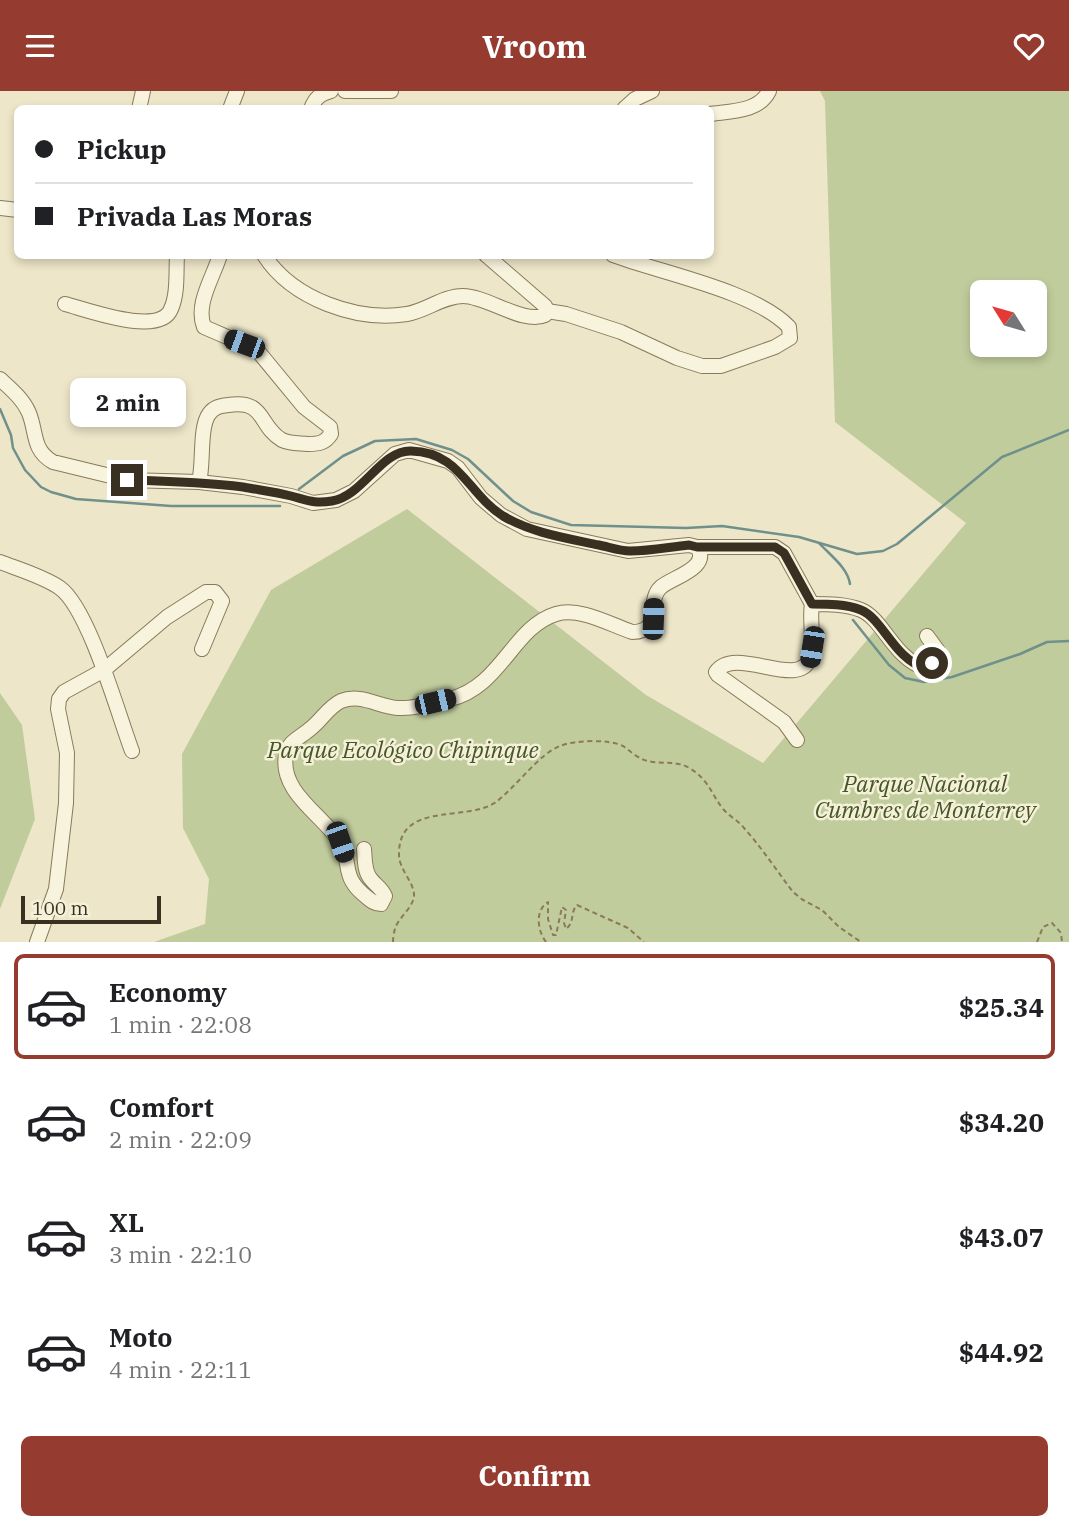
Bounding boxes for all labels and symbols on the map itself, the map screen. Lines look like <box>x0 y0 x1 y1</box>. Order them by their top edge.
north arrow <box>970 280 1046 357</box>
car <box>221 327 268 361</box>
callout: 2 min <box>69 379 185 427</box>
route end <box>111 464 143 496</box>
car <box>642 598 665 640</box>
car <box>799 625 826 669</box>
route start <box>916 647 948 679</box>
car <box>413 687 458 717</box>
park label: Parque Ecológico Chipinque <box>266 734 539 764</box>
park label: Parque Nacional Cumbres de Monterrey <box>815 768 1038 824</box>
car <box>324 819 357 865</box>
scale bar <box>21 893 161 925</box>

